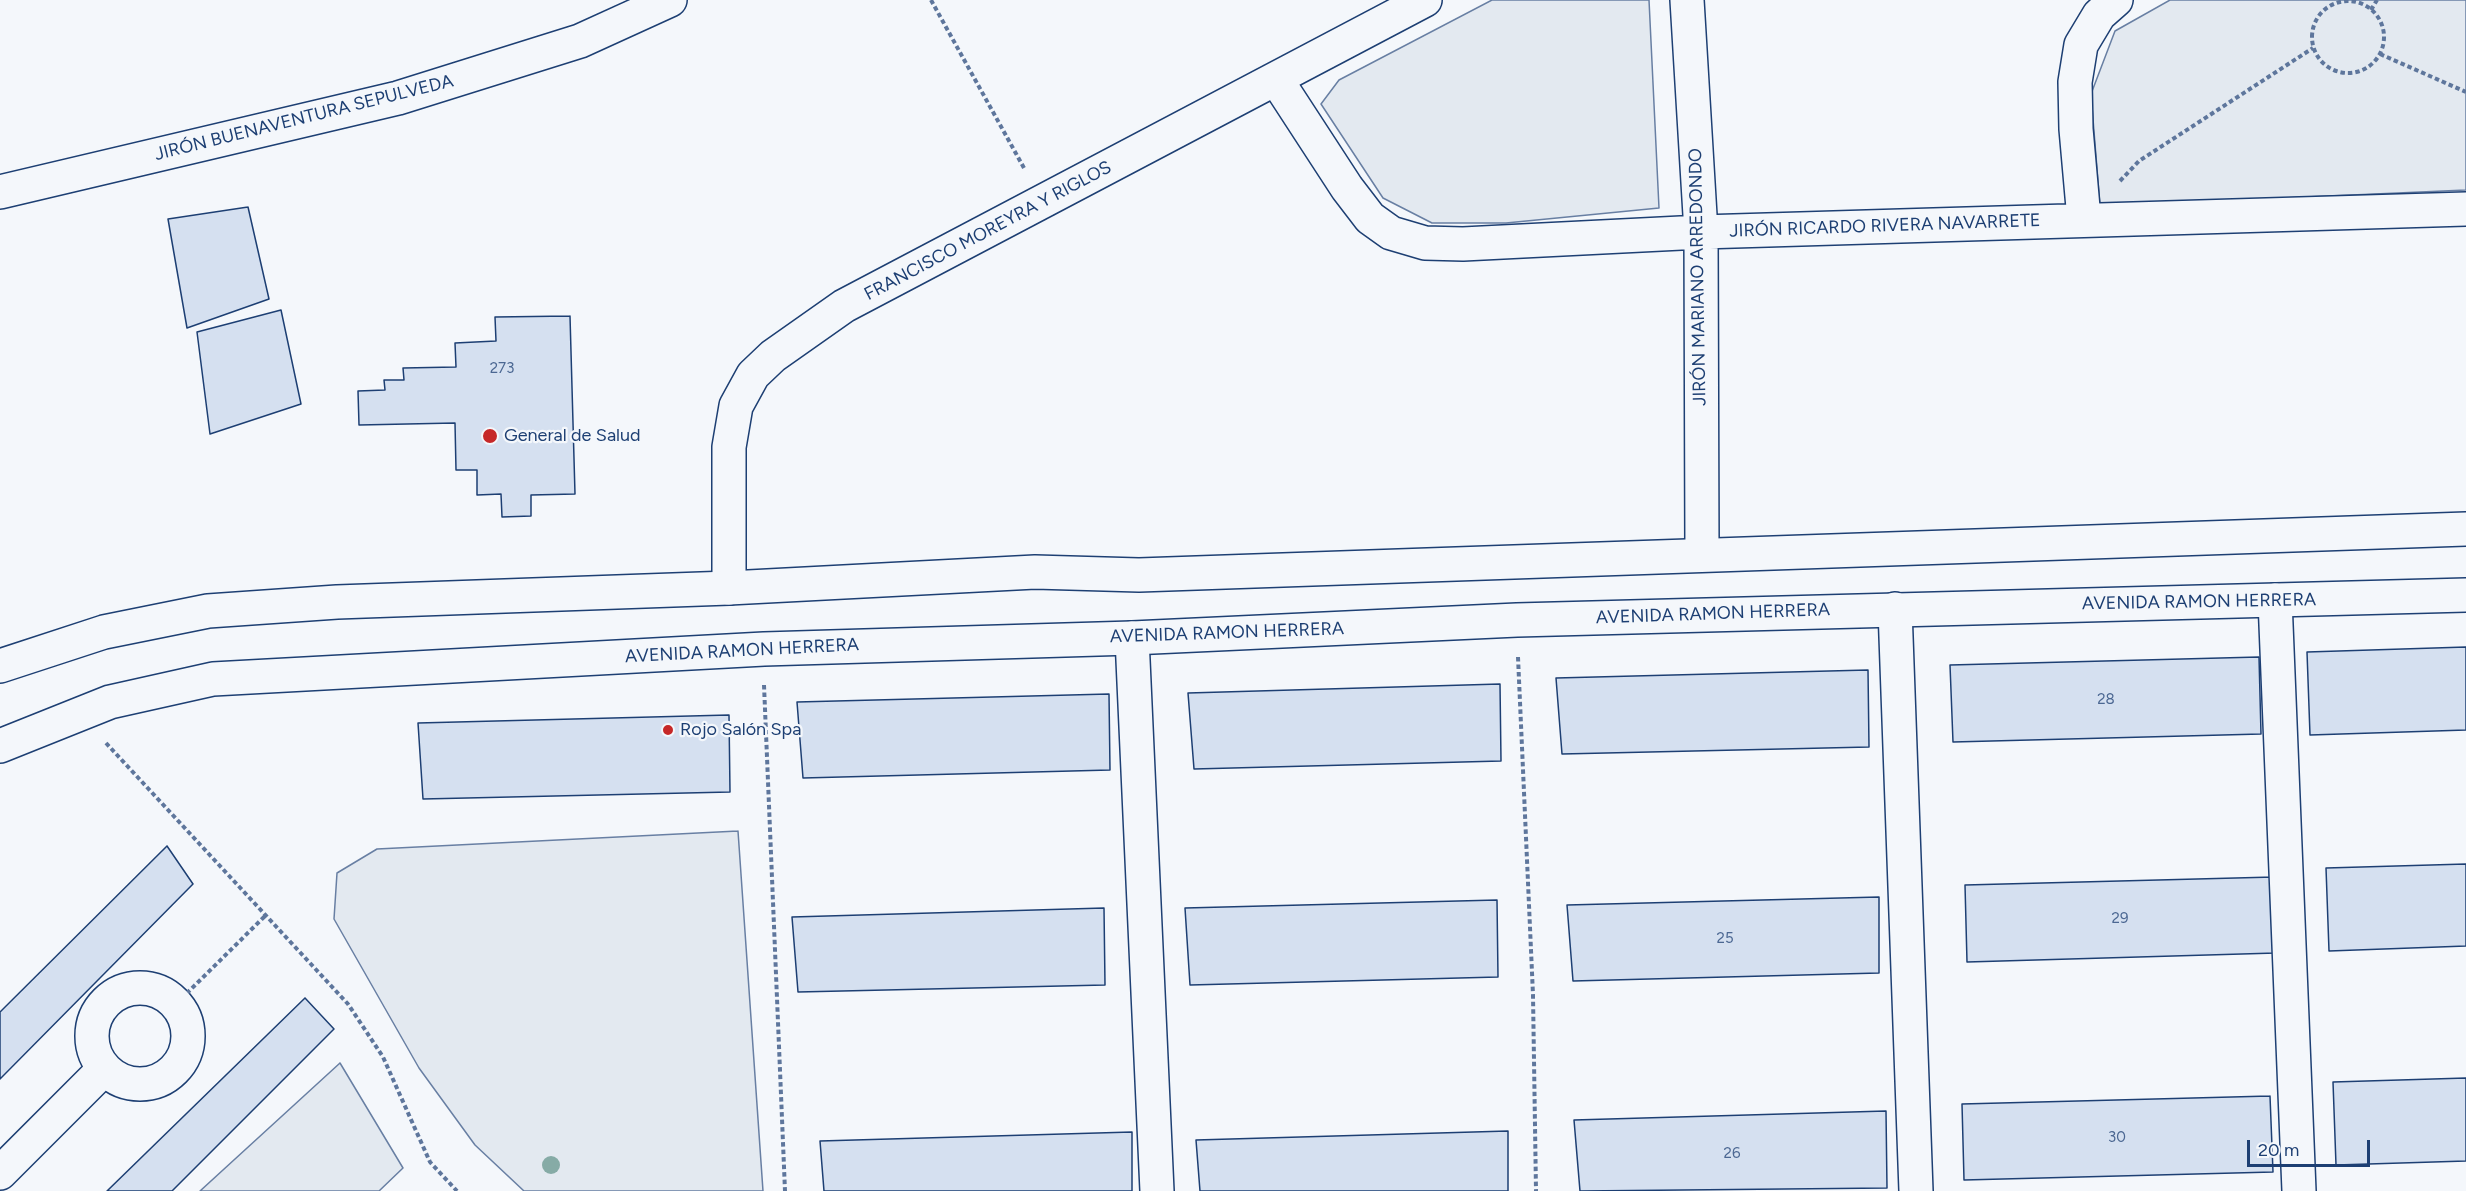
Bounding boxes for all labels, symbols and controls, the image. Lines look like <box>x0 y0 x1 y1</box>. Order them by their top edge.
street label: JIRÓN BUENAVENTURA SEPULVEDA <box>152 70 456 166</box>
street label: JIRÓN MARIANO ARREDONDO <box>1685 148 1711 406</box>
street label: FRANCISCO MOREYRA Y RIGLOS <box>861 157 1115 305</box>
street label: JIRÓN RICARDO RIVERA NAVARRETE <box>1729 210 2041 242</box>
house number: 273 <box>490 360 514 378</box>
place label: General de Salud <box>504 425 641 447</box>
marker: General de Salud <box>481 427 499 445</box>
street label: AVENIDA RAMON HERRERA <box>2082 589 2316 615</box>
street label: AVENIDA RAMON HERRERA <box>1596 599 1830 629</box>
street label: AVENIDA RAMON HERRERA <box>1110 618 1344 648</box>
street label: AVENIDA RAMON HERRERA <box>624 634 860 668</box>
house number: 28 <box>2097 691 2115 709</box>
place label: Rojo Salón Spa <box>680 719 801 741</box>
marker: Rojo Salón Spa <box>661 723 675 737</box>
house number: 29 <box>2112 910 2128 928</box>
house number: 25 <box>1716 930 1734 948</box>
scale bar <box>2250 1128 2373 1166</box>
house number: 30 <box>2108 1129 2126 1147</box>
text: 20 m <box>2258 1139 2299 1161</box>
house number: 26 <box>1724 1145 1740 1163</box>

